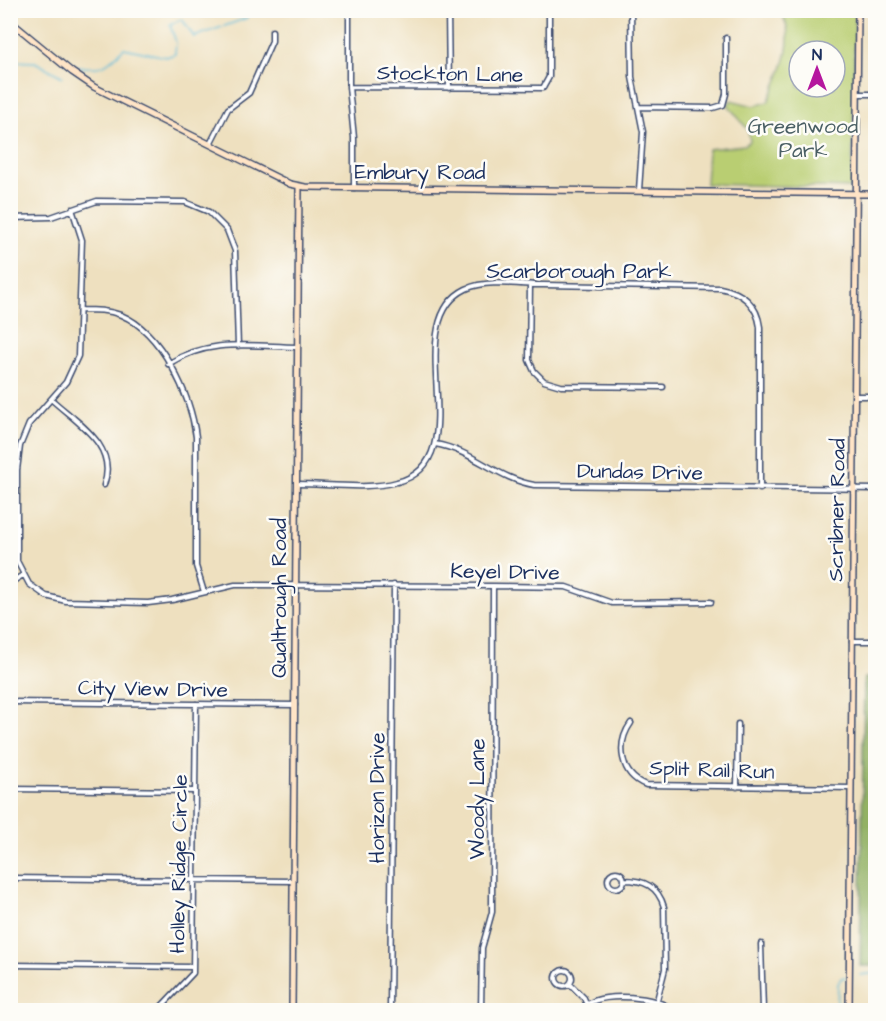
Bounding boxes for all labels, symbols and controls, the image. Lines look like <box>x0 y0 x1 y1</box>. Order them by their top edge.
north arrow <box>787 39 847 99</box>
text: N <box>812 44 822 66</box>
street label: Stockton Lane <box>377 58 523 90</box>
park label: Greenwood Park <box>748 112 859 165</box>
street label: Embury Road <box>355 158 486 189</box>
street label: Scarborough Park <box>487 257 672 288</box>
street label: Scribner Road <box>821 438 853 582</box>
street label: Dundas Drive <box>577 456 703 488</box>
street label: Qualtrough Road <box>265 518 296 678</box>
street label: Keyel Drive <box>450 557 560 589</box>
street label: City View Drive <box>78 673 228 707</box>
street label: Horizon Drive <box>363 732 392 864</box>
street label: Woody Lane <box>463 738 494 860</box>
street label: Split Rail Run <box>649 753 775 788</box>
street label: Holley Ridge Circle <box>163 774 197 954</box>

